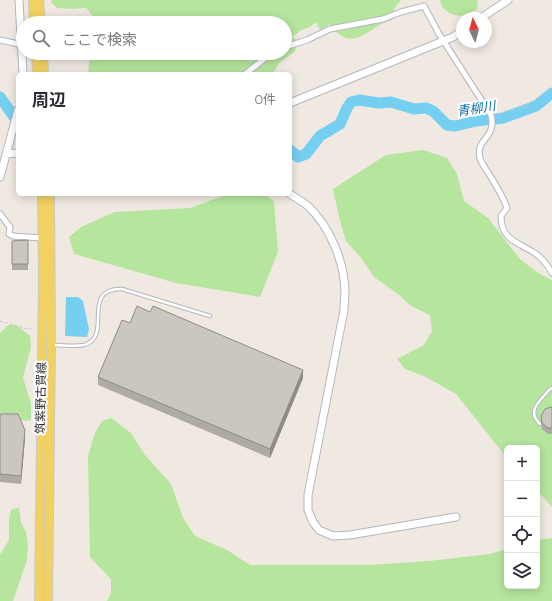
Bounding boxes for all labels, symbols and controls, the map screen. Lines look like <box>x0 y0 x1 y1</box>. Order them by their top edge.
north arrow <box>456 12 492 48</box>
search box <box>16 16 292 60</box>
icon: search <box>30 27 52 49</box>
text: ここで検索 <box>62 30 137 49</box>
text: 周辺 <box>32 90 66 110</box>
text: 0件 <box>254 91 276 107</box>
water label: 青柳川 <box>455 97 498 119</box>
street label: 筑紫野古賀線 <box>32 362 49 434</box>
map controls <box>504 445 540 589</box>
button: + <box>504 445 540 481</box>
button: − <box>504 481 540 517</box>
button: locate <box>504 517 540 553</box>
button: layers <box>504 553 540 589</box>

